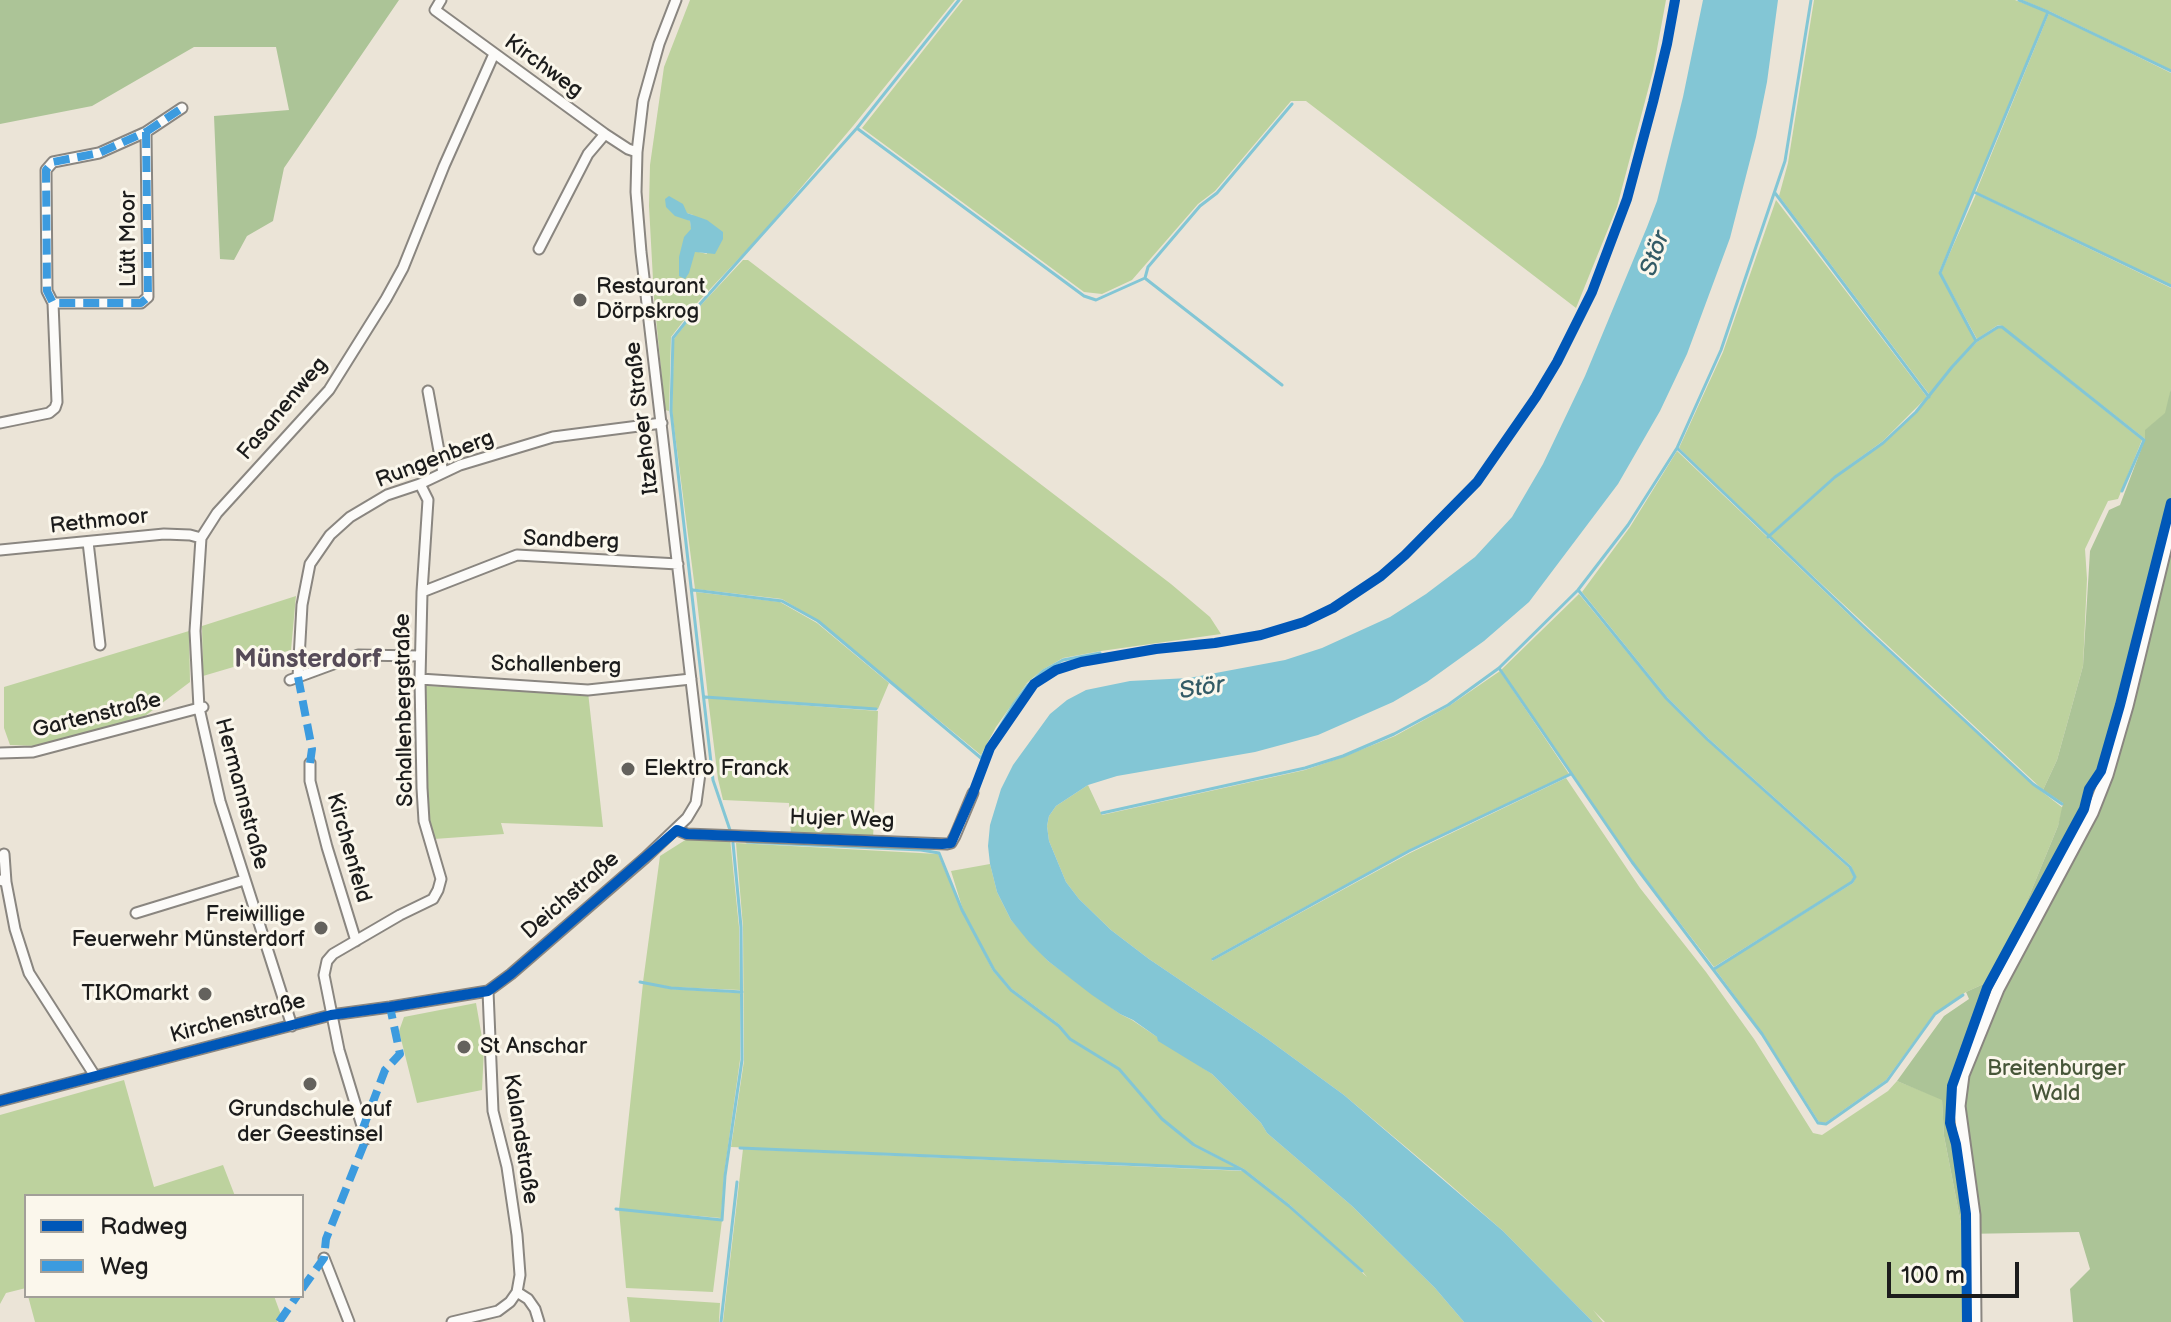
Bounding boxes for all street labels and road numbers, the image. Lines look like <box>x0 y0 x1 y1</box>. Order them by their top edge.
street label: Kirchweg <box>498 30 588 104</box>
street label: Lütt Moor <box>116 191 142 287</box>
street label: Itzehoer Straße <box>621 340 665 496</box>
street label: Fasanenweg <box>232 352 334 466</box>
street label: Rungenberg <box>372 425 498 495</box>
street label: Rethmoor <box>49 504 149 540</box>
street label: Sandberg <box>522 526 620 556</box>
street label: Schallenbergstraße <box>390 613 420 807</box>
street label: Schallenberg <box>490 652 622 680</box>
street label: Gartenstraße <box>30 687 164 745</box>
street label: Hermannstraße <box>208 716 274 872</box>
street label: Kirchenfeld <box>320 790 376 906</box>
street label: Hujer Weg <box>789 805 895 835</box>
street label: Deichstraße <box>517 846 625 946</box>
street label: Kirchenstraße <box>167 988 309 1050</box>
street label: Kalandstraße <box>497 1072 543 1206</box>

